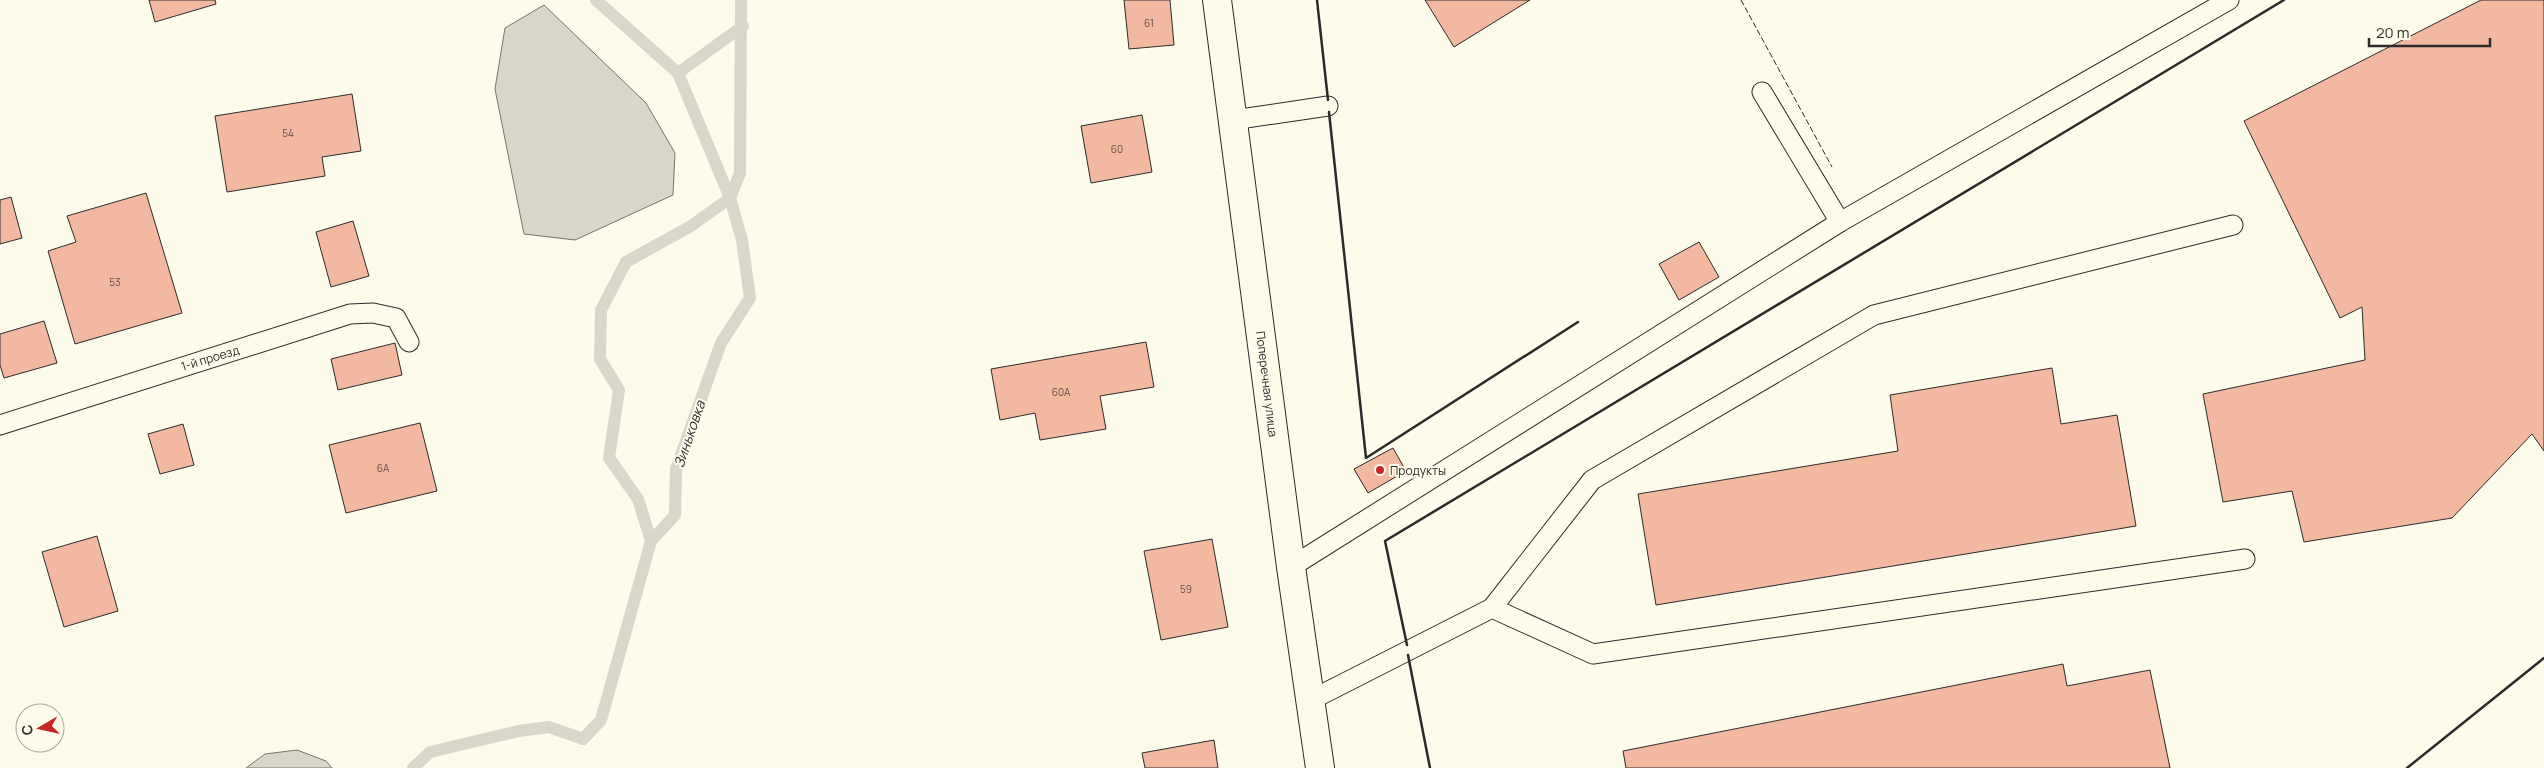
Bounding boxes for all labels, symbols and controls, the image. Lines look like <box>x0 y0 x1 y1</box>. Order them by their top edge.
scale bar <box>2369 15 2490 47</box>
house number: 61 <box>1144 16 1154 30</box>
text: 20 m <box>2376 22 2409 43</box>
house number: 54 <box>282 126 294 140</box>
house number: 60 <box>1111 142 1123 156</box>
house number: 53 <box>109 275 121 289</box>
street label: Поперечная улица <box>1252 330 1282 438</box>
street label: 1-й проезд <box>179 341 241 375</box>
house number: 60А <box>1052 385 1071 399</box>
water label: Зиньковка <box>669 397 710 470</box>
house number: 6А <box>377 461 390 475</box>
place label: Продукты <box>1390 462 1446 479</box>
marker: Продукты <box>1374 464 1386 476</box>
house number: 59 <box>1180 582 1192 596</box>
north arrow <box>15 703 65 753</box>
text: С <box>16 724 37 737</box>

